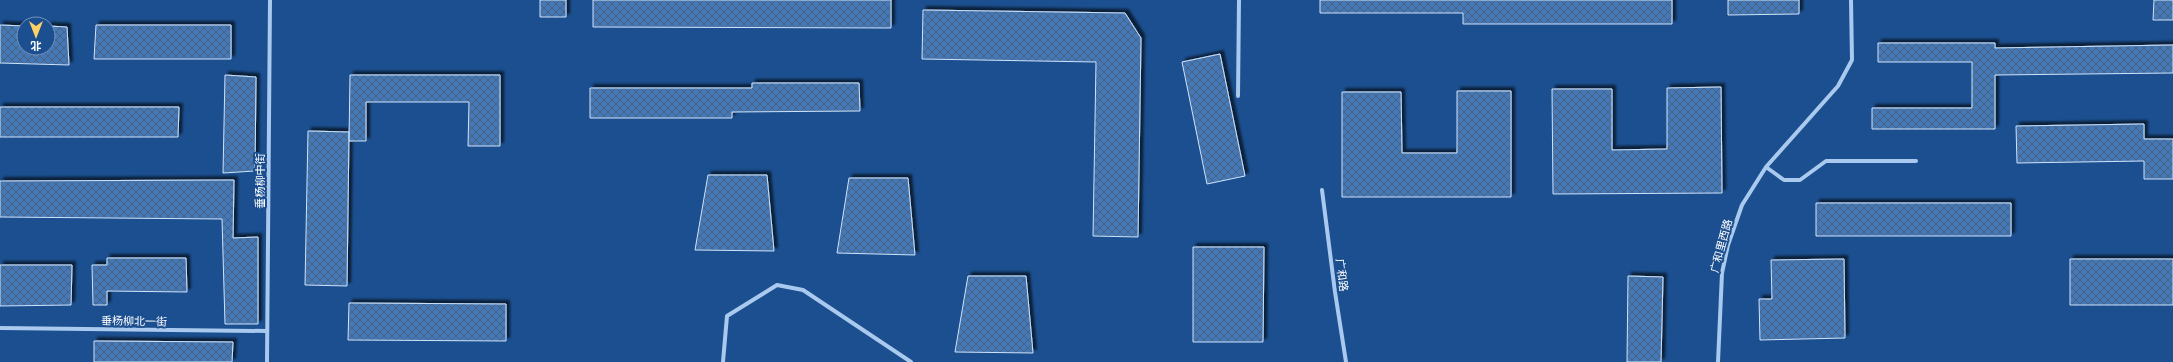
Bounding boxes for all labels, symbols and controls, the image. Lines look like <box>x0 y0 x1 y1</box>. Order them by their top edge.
north arrow <box>16 16 56 56</box>
text: 北 <box>31 40 42 52</box>
street label: 垂杨柳中街 <box>254 154 266 209</box>
street label: 广和里西路 <box>1708 218 1734 274</box>
street label: 广和路 <box>1334 258 1350 292</box>
street label: 垂杨柳北一街 <box>101 314 167 328</box>

